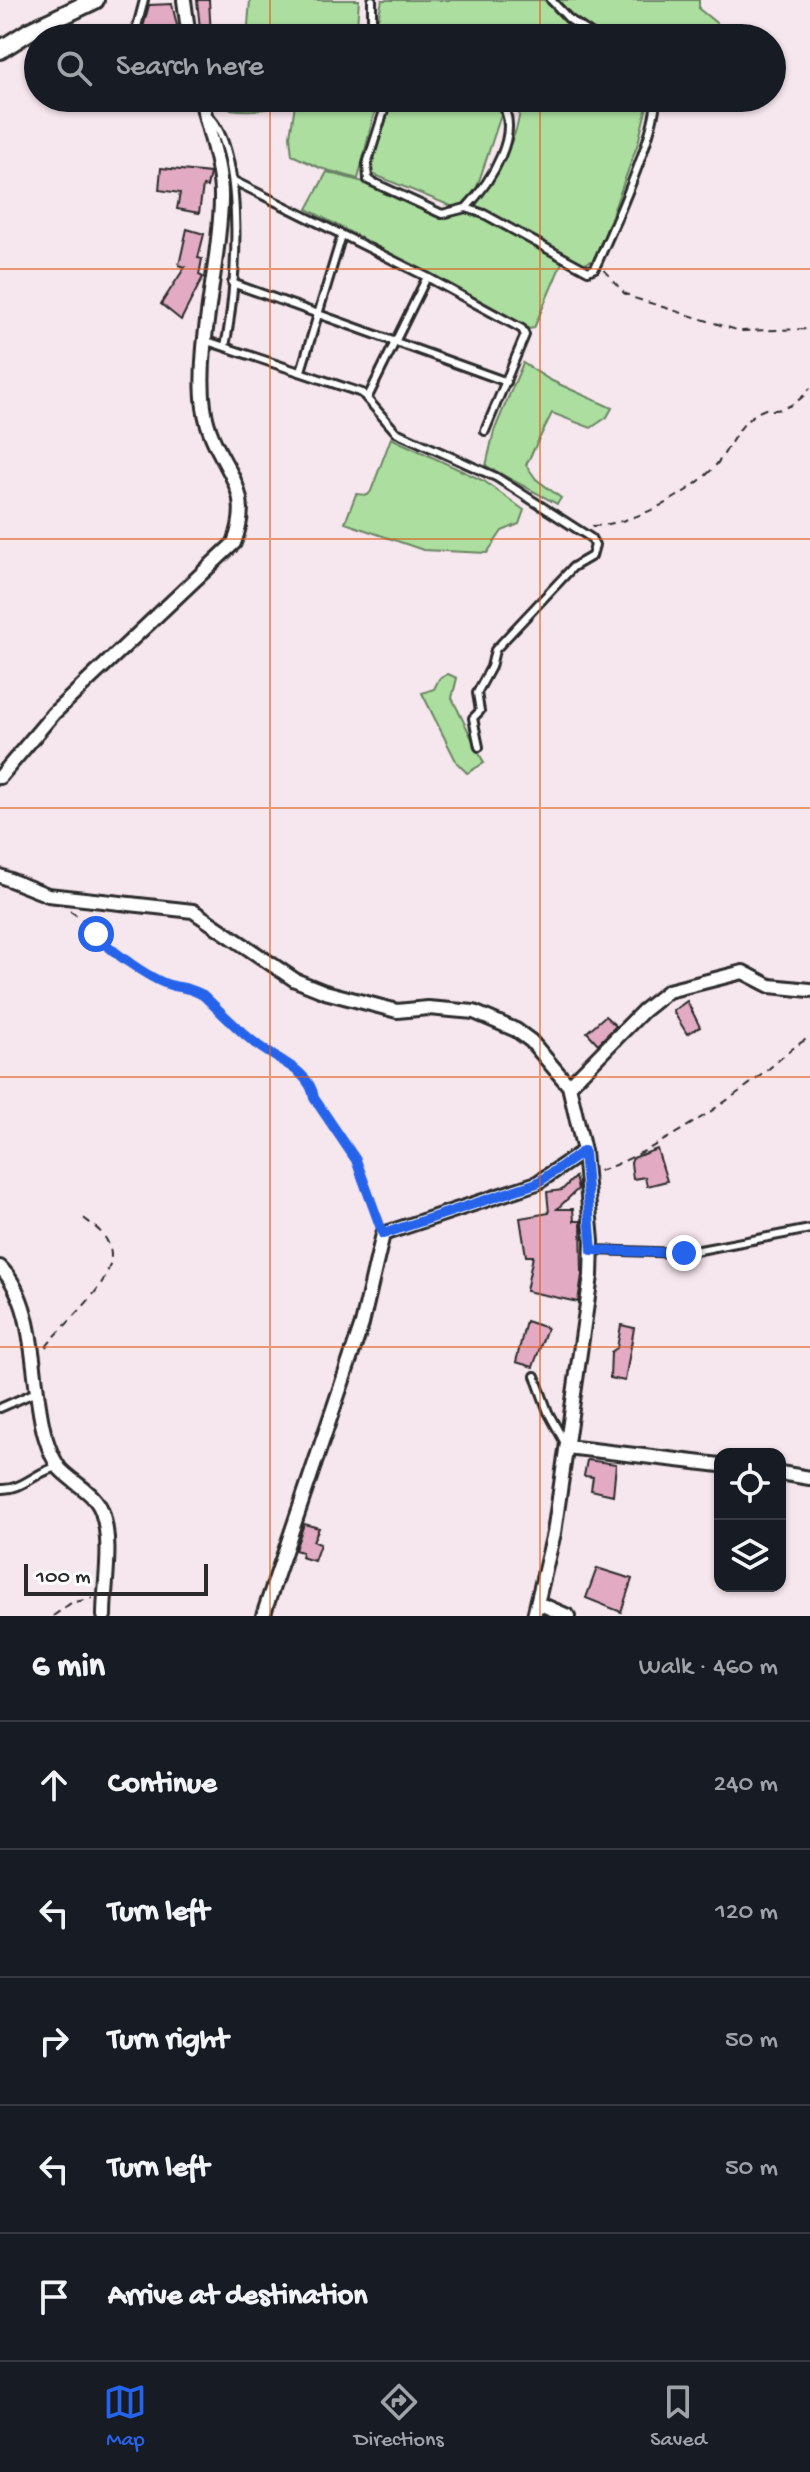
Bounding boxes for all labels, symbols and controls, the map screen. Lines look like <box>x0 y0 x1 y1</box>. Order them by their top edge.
search box <box>24 24 786 112</box>
icon: search <box>52 46 96 90</box>
text: Search here <box>116 51 264 86</box>
route start <box>78 916 114 952</box>
route end <box>666 1235 702 1271</box>
map controls <box>714 1448 786 1592</box>
button: locate <box>714 1448 786 1520</box>
button: layers <box>714 1520 786 1592</box>
scale bar <box>24 1560 208 1596</box>
text: 100 m <box>36 1565 91 1591</box>
text: 6 min <box>32 1648 105 1688</box>
text: Walk · 460 m <box>639 1653 778 1684</box>
icon: ahead <box>32 1763 76 1807</box>
text: Continue <box>108 1768 217 1803</box>
text: 240 m <box>714 1770 778 1801</box>
icon: left <box>32 1891 76 1935</box>
text: Turn left <box>108 1896 209 1931</box>
text: 120 m <box>715 1898 778 1929</box>
icon: right <box>32 2019 76 2063</box>
text: Turn right <box>108 2024 228 2059</box>
text: 50 m <box>725 2026 778 2057</box>
icon: left <box>32 2147 76 2191</box>
text: Turn left <box>108 2152 209 2187</box>
text: 50 m <box>725 2154 778 2185</box>
icon: arrive <box>32 2275 76 2319</box>
text: Arrive at destination <box>108 2280 368 2315</box>
tab: Map <box>103 2380 147 2454</box>
tab: Directions <box>354 2380 444 2454</box>
tab: Saved <box>650 2380 707 2454</box>

